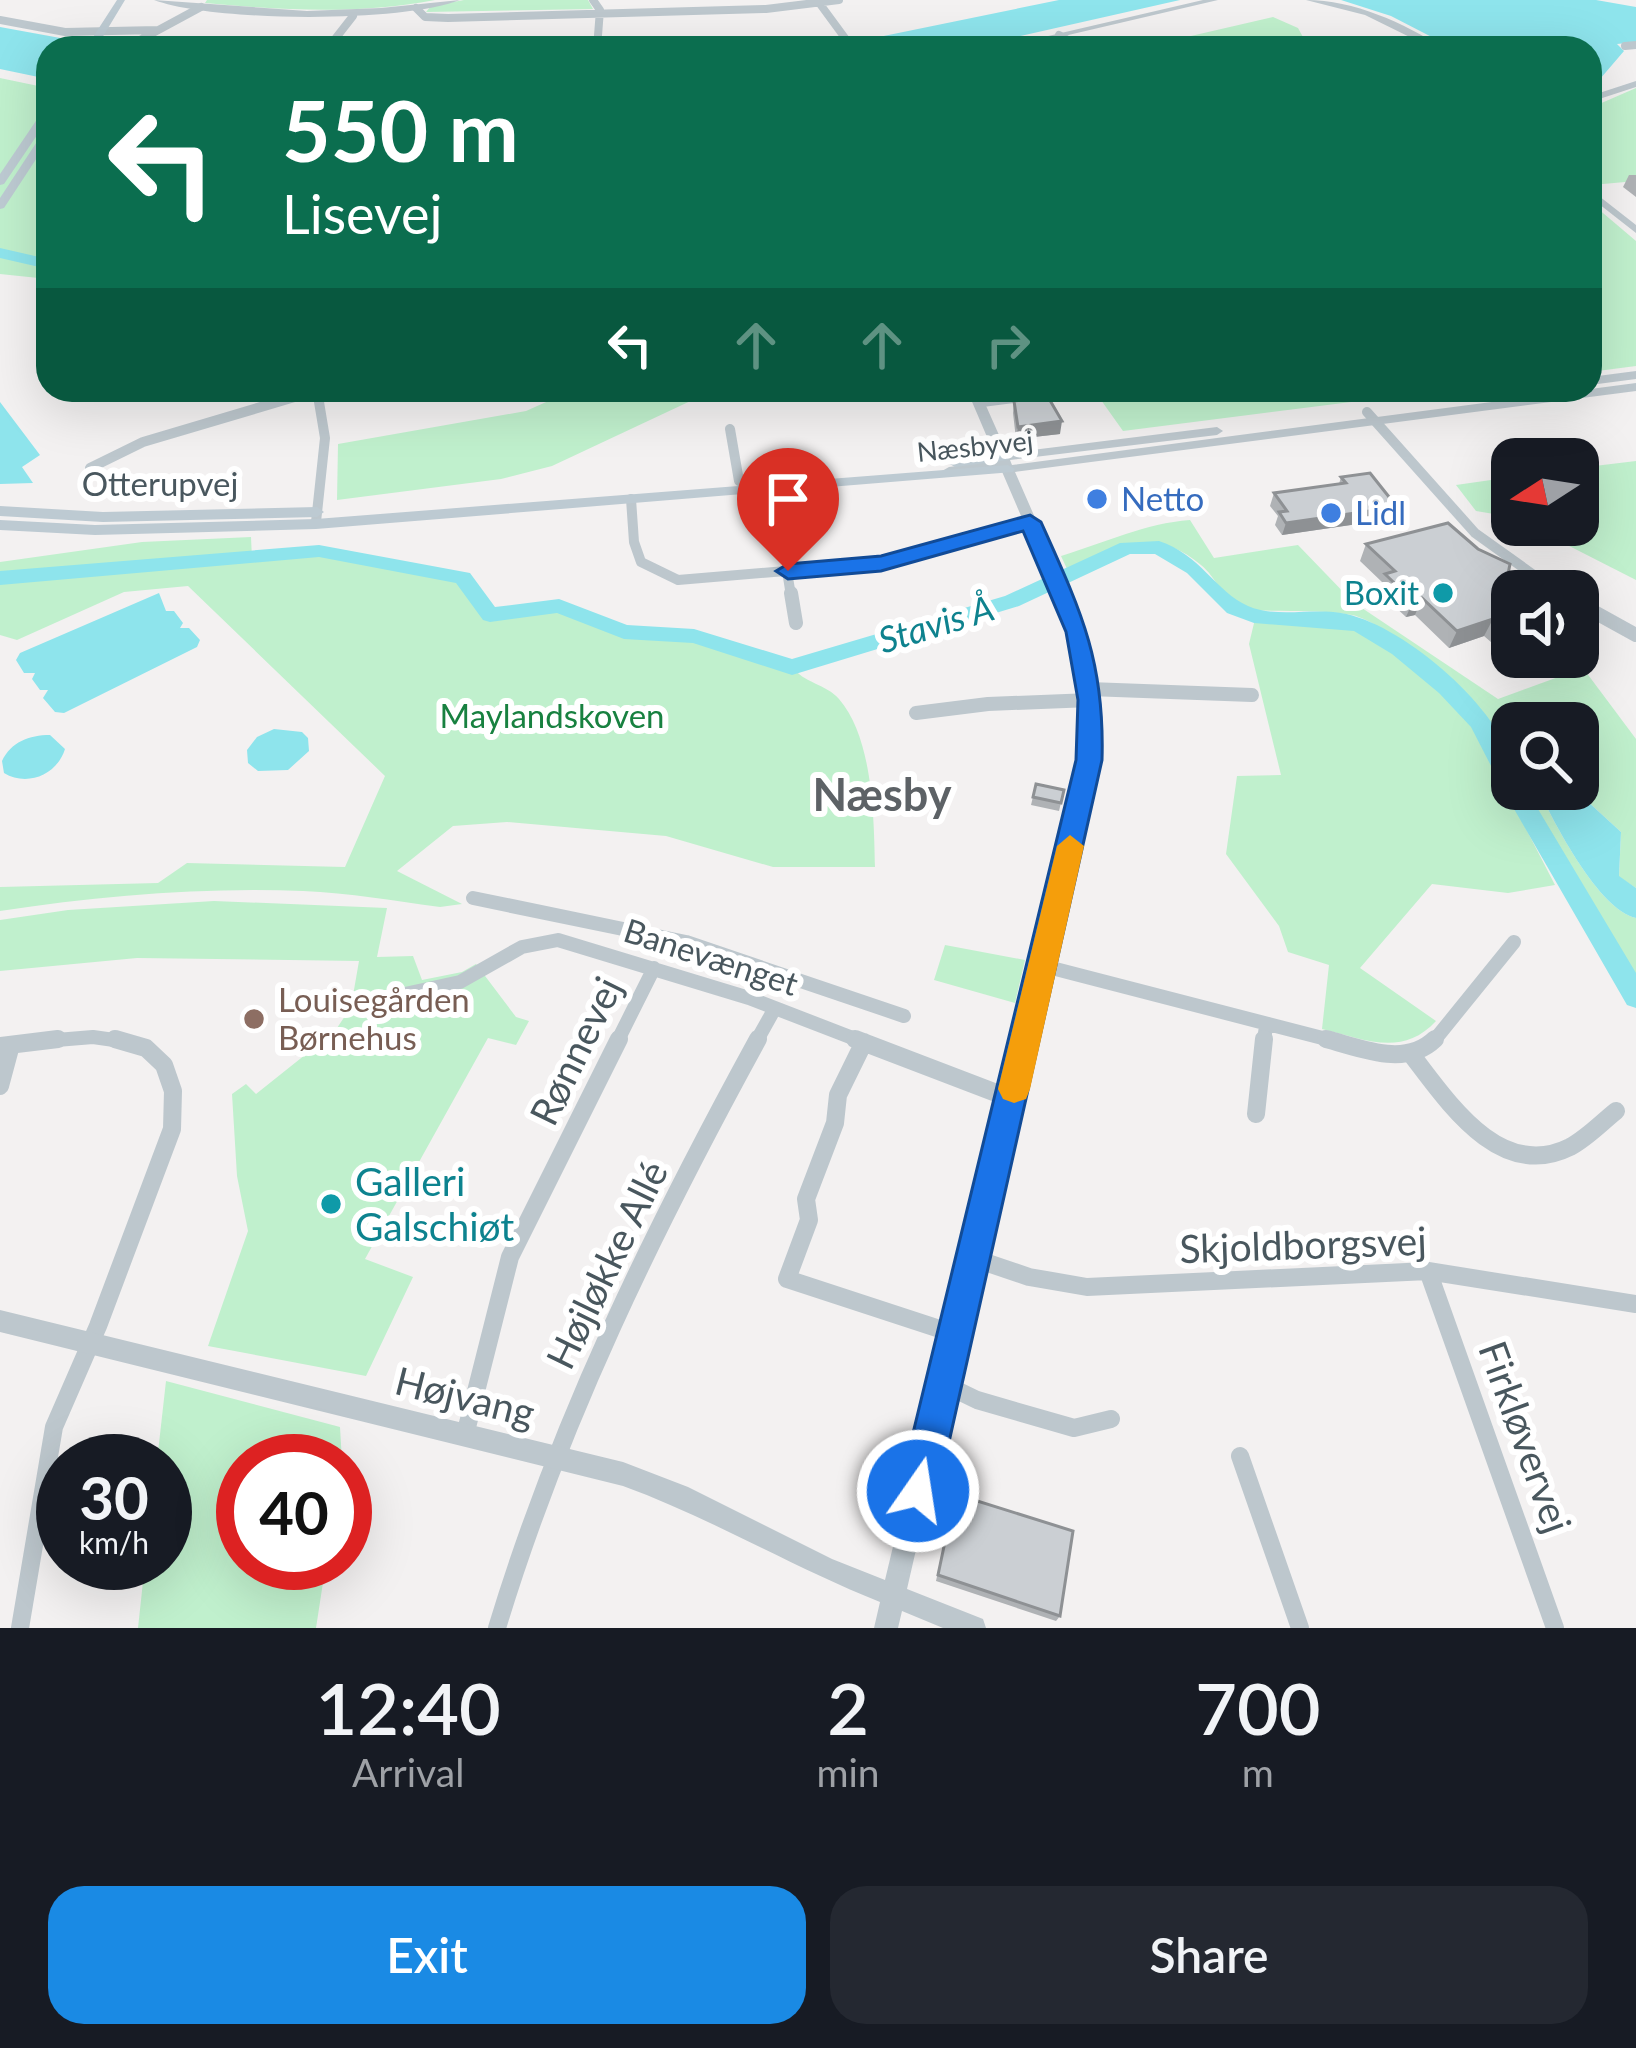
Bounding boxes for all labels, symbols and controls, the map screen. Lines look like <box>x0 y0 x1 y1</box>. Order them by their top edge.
text: 550 m <box>282 79 519 180</box>
icon: left <box>84 84 240 240</box>
text: Lisevej <box>282 181 443 246</box>
icon: left <box>597 312 663 378</box>
icon: ahead <box>723 312 789 378</box>
icon: ahead <box>849 312 915 378</box>
icon: right <box>975 312 1041 378</box>
street label: Næsbyvej <box>915 423 1035 468</box>
north arrow <box>1491 438 1599 546</box>
map controls <box>1491 438 1599 810</box>
pin <box>737 448 839 571</box>
street label: Otterupvej <box>82 463 238 503</box>
icon: arrive <box>755 466 821 532</box>
place label: Netto <box>1121 478 1204 518</box>
marker: Netto <box>1084 486 1110 512</box>
place label: Lidl <box>1355 492 1406 532</box>
marker: Lidl <box>1318 500 1344 526</box>
button: sound <box>1491 570 1599 678</box>
place label: Boxit <box>1344 572 1419 612</box>
marker: Boxit <box>1430 580 1456 606</box>
water label: Stavis Å <box>873 585 999 661</box>
park label: Maylandskoven <box>439 695 665 735</box>
button: search <box>1491 702 1599 810</box>
district label: Næsby <box>813 767 952 821</box>
street label: Banevænget <box>619 909 804 1003</box>
street label: Rønnevej <box>520 969 631 1132</box>
place label: Louisegården Børnehus <box>278 979 470 1057</box>
marker: Louisegården Børnehus <box>241 1006 267 1032</box>
street label: Højløkke Allé <box>536 1153 676 1376</box>
place label: Galleri Galschiøt <box>355 1158 514 1249</box>
marker: Galleri Galschiøt <box>318 1191 344 1217</box>
street label: Skjoldborgsvej <box>1179 1217 1427 1271</box>
street label: Firkløvervej <box>1470 1335 1582 1538</box>
street label: Højvang <box>391 1357 540 1435</box>
position arrow <box>855 1428 981 1554</box>
speed limit sign: 40 <box>216 1434 372 1590</box>
text: 30 <box>79 1461 149 1533</box>
text: km/h <box>79 1524 149 1560</box>
text: 12:40 <box>316 1664 501 1750</box>
text: 2 <box>827 1664 869 1750</box>
text: 700 <box>1195 1664 1320 1750</box>
text: Arrival <box>352 1749 464 1795</box>
text: min <box>816 1749 880 1795</box>
text: m <box>1242 1749 1274 1795</box>
button: Exit <box>48 1886 806 2024</box>
button: Share <box>830 1886 1588 2024</box>

